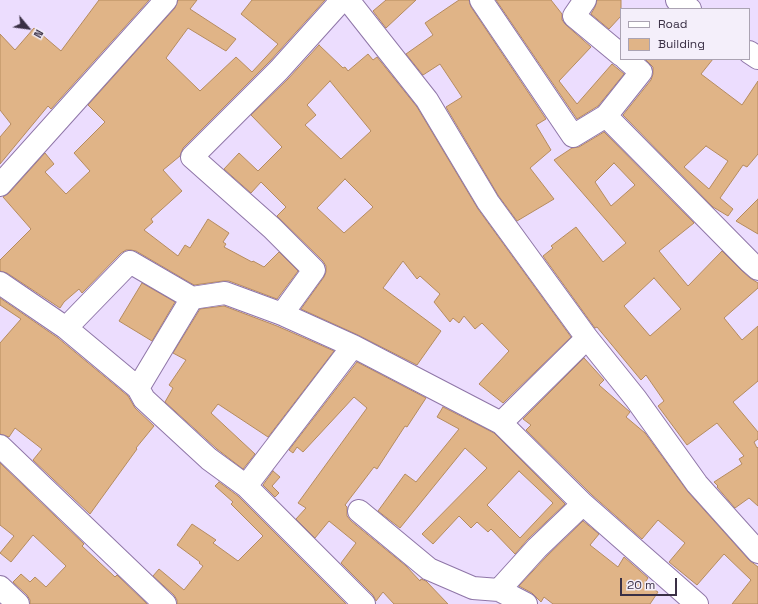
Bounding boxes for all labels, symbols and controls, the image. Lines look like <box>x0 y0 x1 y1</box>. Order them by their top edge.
north arrow <box>8 8 48 48</box>
legend <box>620 8 750 60</box>
text: Road <box>658 16 687 32</box>
text: N <box>31 27 46 40</box>
text: Building <box>658 36 705 52</box>
scale bar <box>622 570 679 596</box>
text: 20 m <box>627 577 655 593</box>

